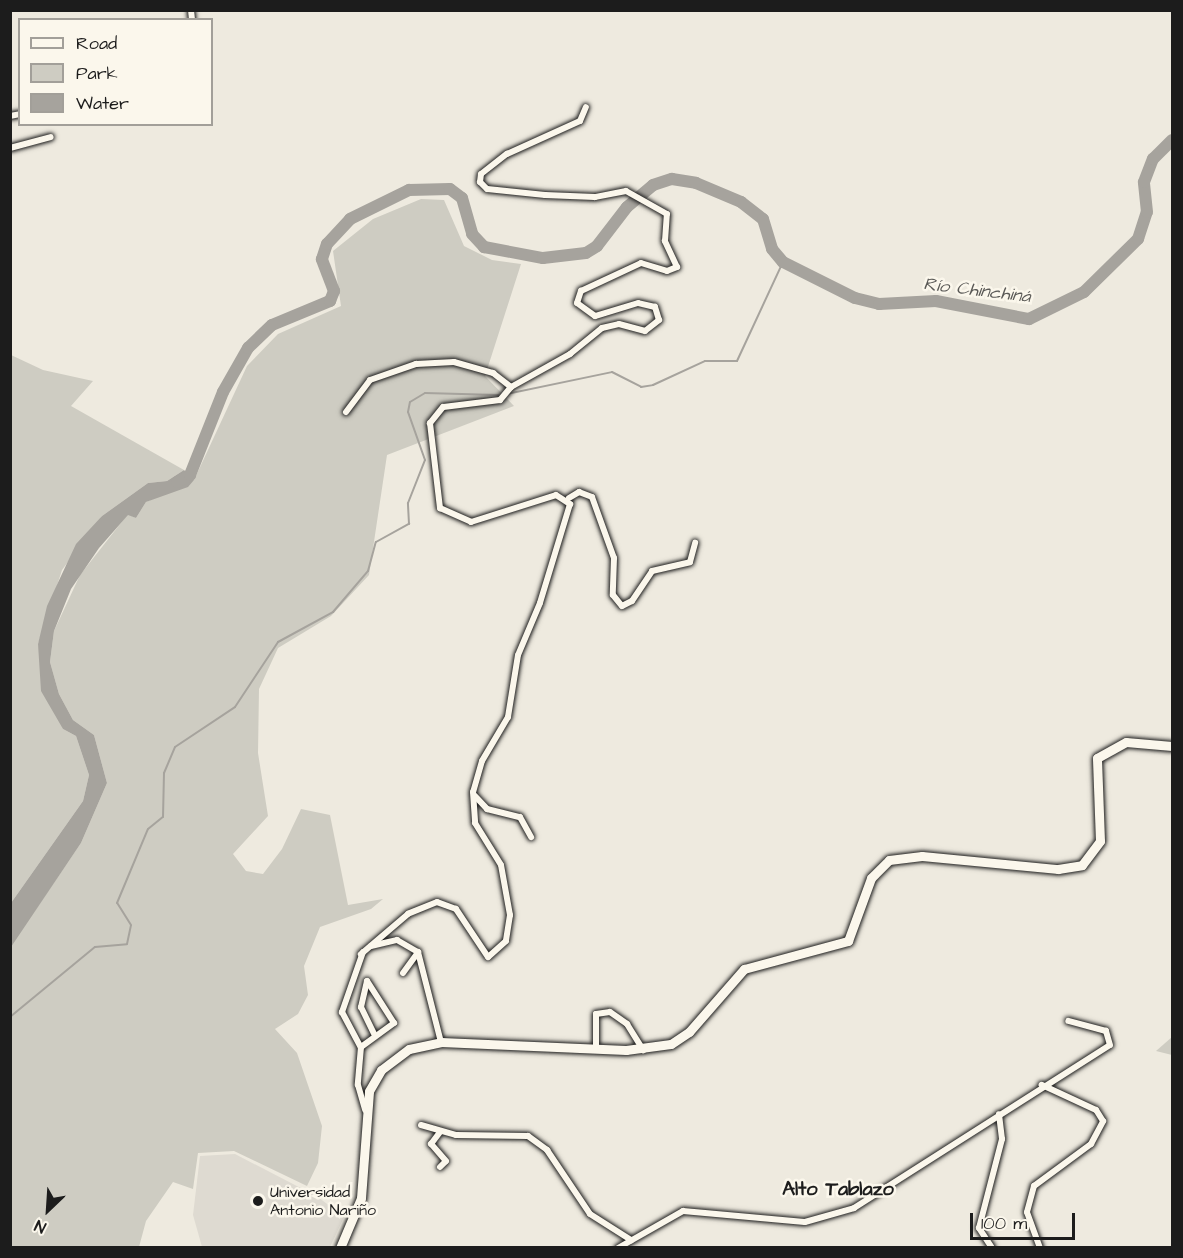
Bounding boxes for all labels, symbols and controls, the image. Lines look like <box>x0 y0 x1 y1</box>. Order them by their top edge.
legend <box>18 18 213 126</box>
text: Road <box>76 31 117 56</box>
text: Park <box>76 61 118 86</box>
text: Water <box>76 91 129 116</box>
water label: Río Chinchiná <box>922 274 1032 308</box>
district label: Alto Tablazo <box>782 1177 894 1201</box>
north arrow <box>18 1180 78 1240</box>
place label: Universidad Antonio Nariño <box>270 1182 376 1220</box>
marker: Universidad Antonio Nariño <box>251 1194 265 1208</box>
scale bar <box>973 1201 1078 1239</box>
text: 100 m <box>981 1211 1027 1236</box>
text: N <box>31 1214 50 1238</box>

